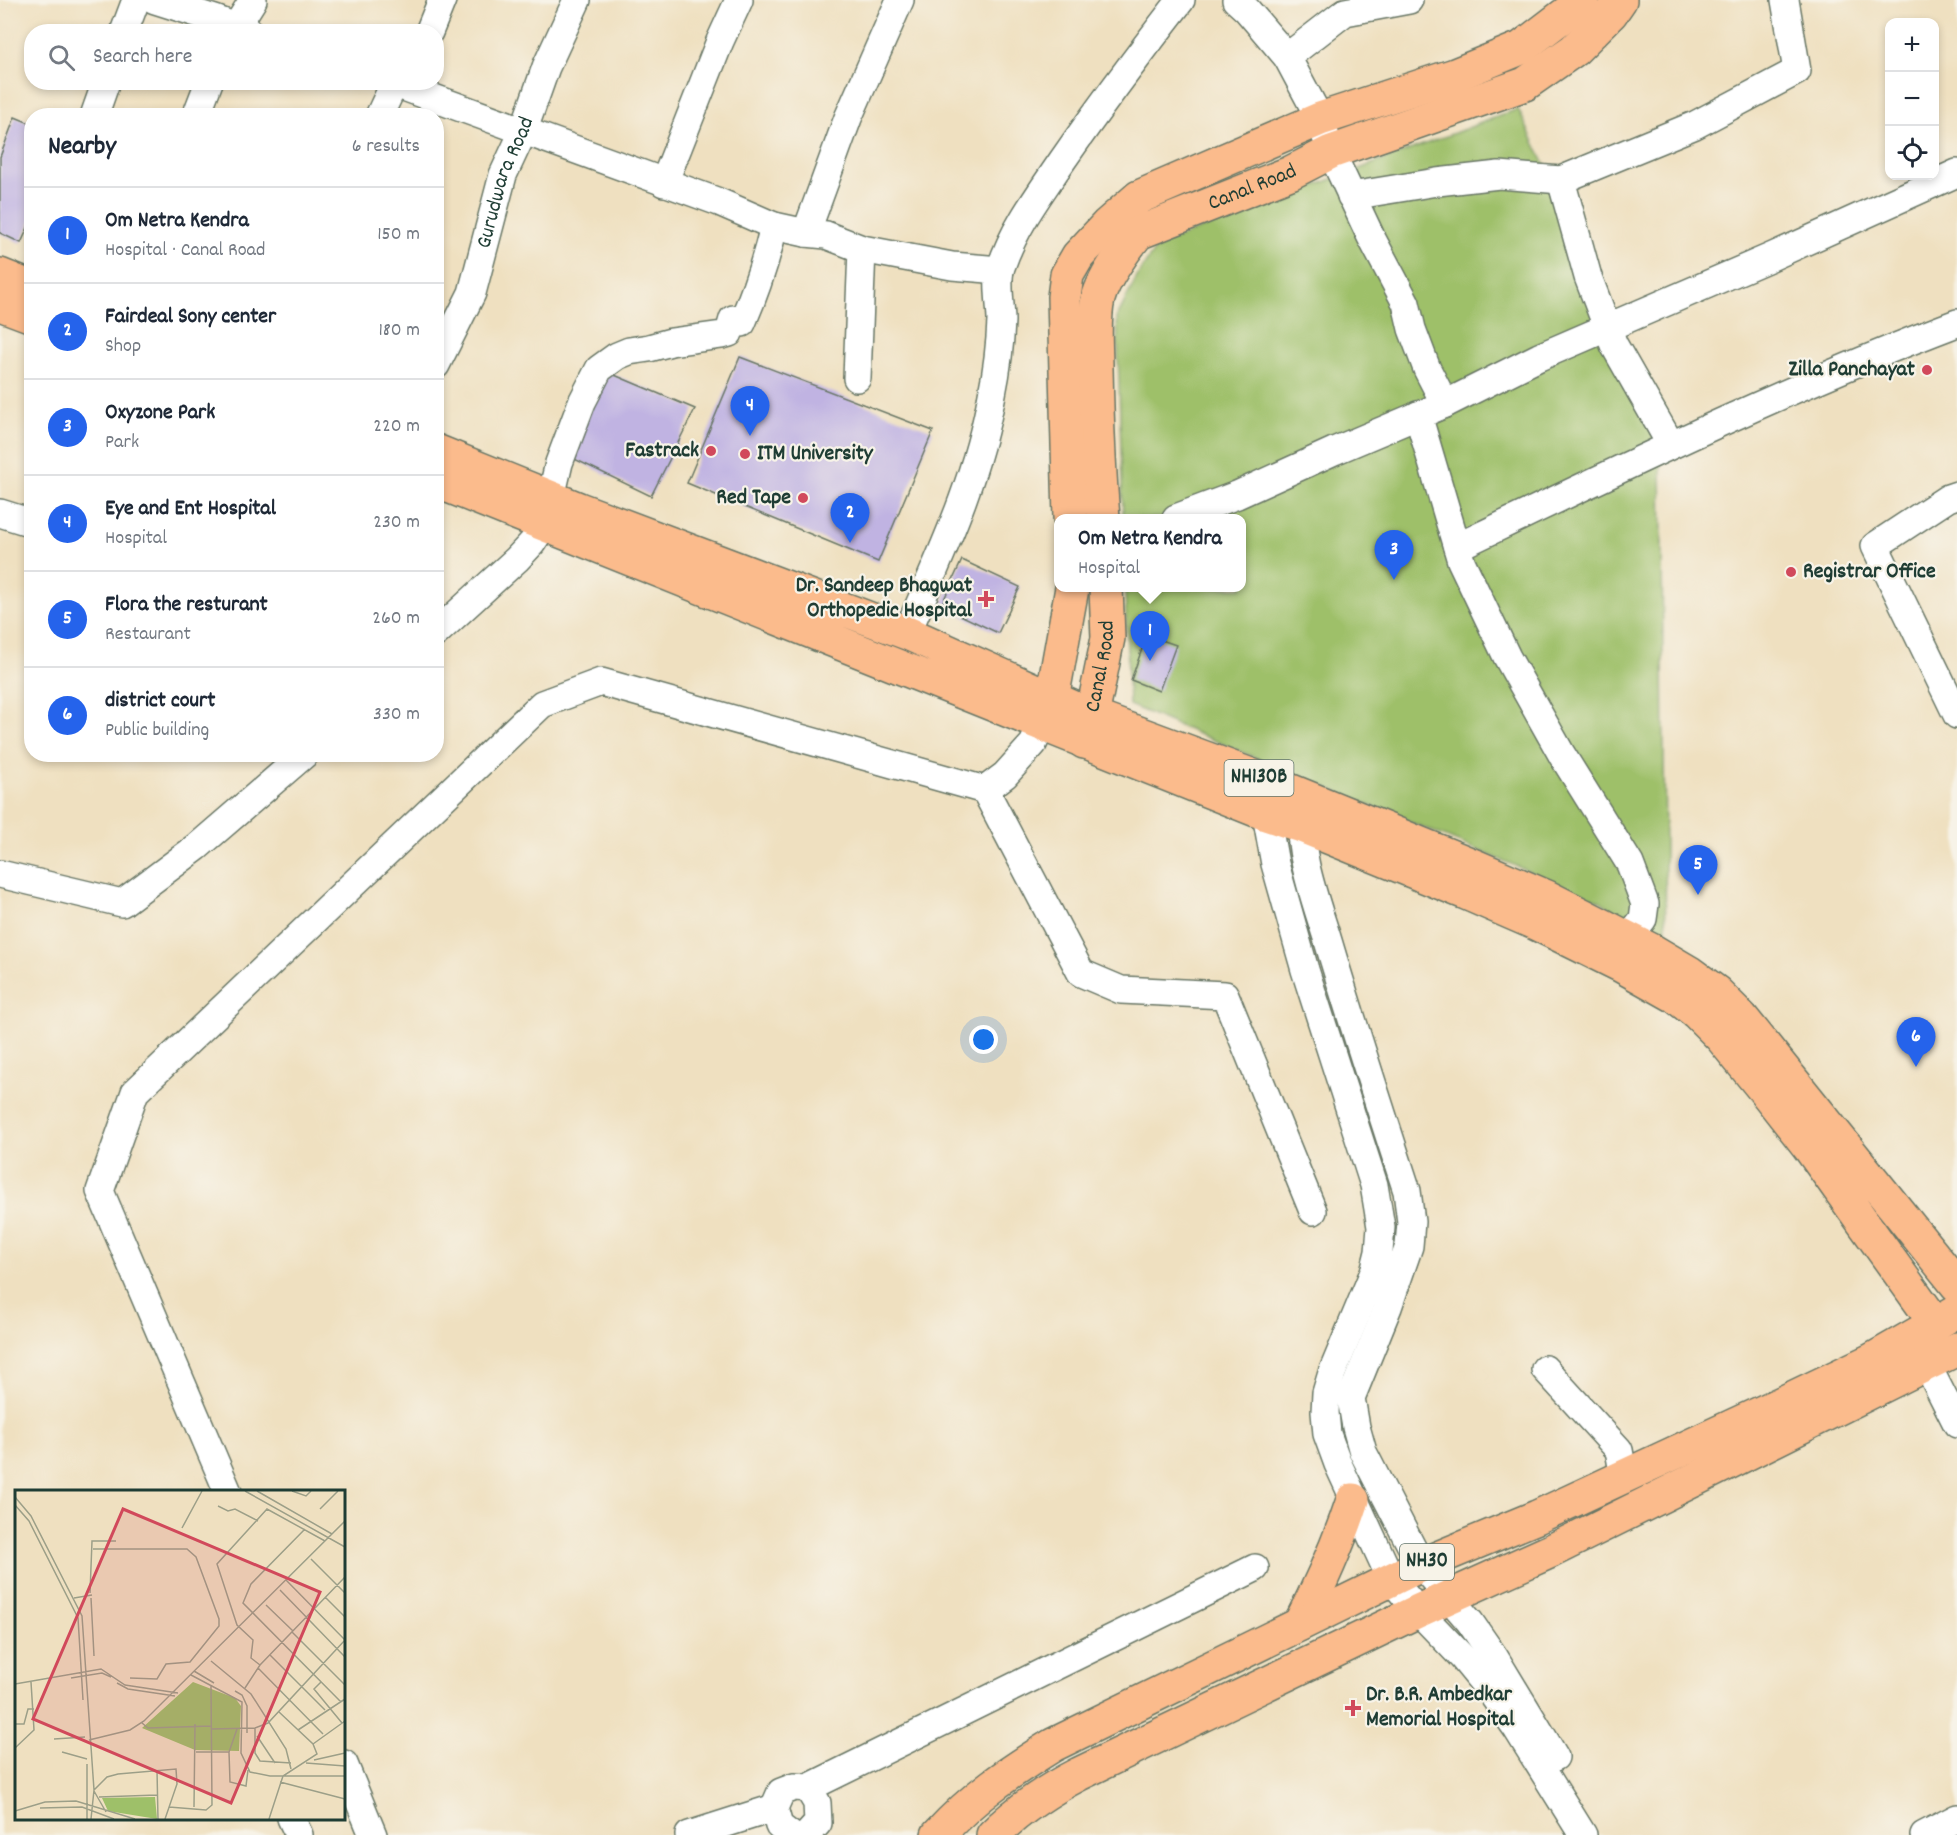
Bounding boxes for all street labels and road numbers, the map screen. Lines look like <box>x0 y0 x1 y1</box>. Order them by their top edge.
street label: Gurudwara Road <box>469 113 543 252</box>
street label: Canal Road <box>1203 156 1303 219</box>
street label: Canal Road <box>1078 620 1124 715</box>
road number: NH130B <box>1224 760 1294 796</box>
road number: NH30 <box>1400 1544 1454 1580</box>

